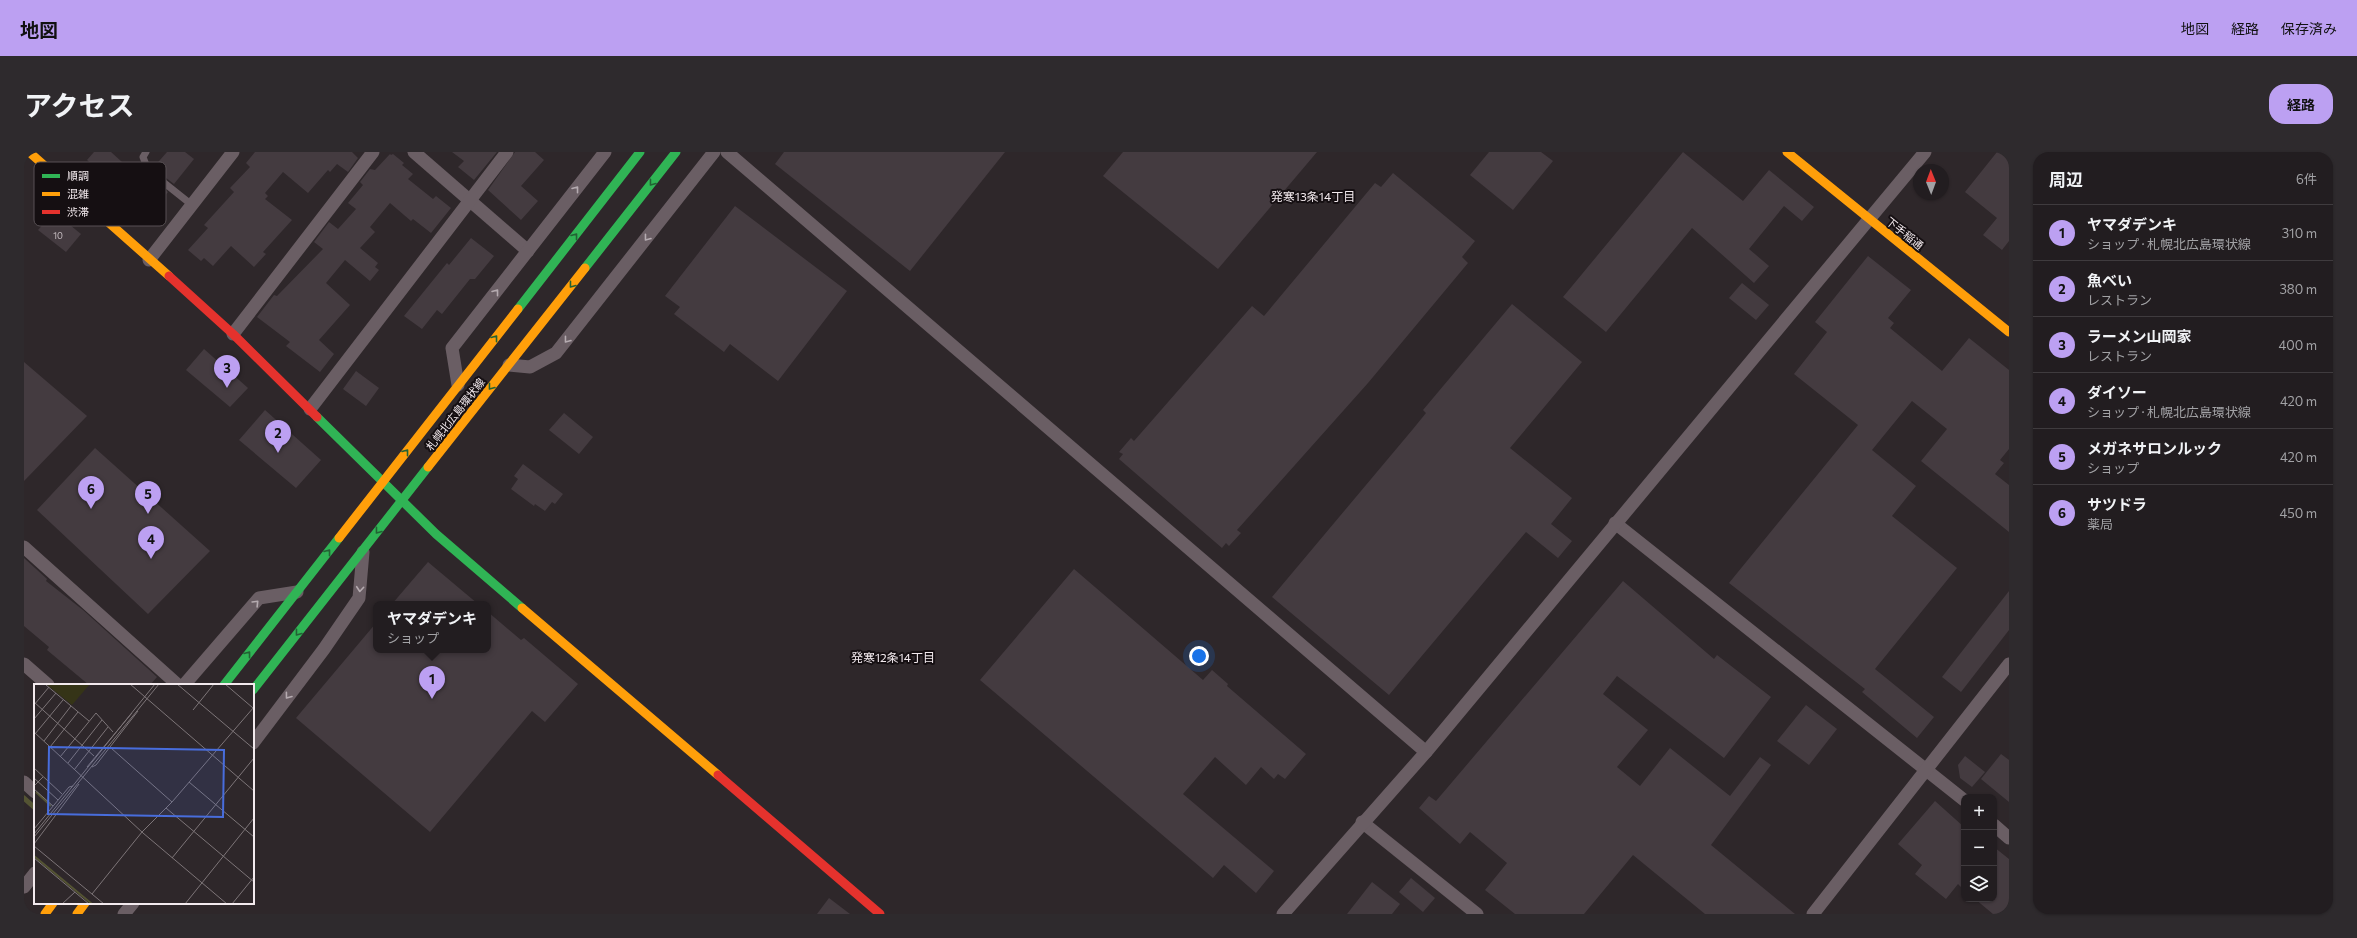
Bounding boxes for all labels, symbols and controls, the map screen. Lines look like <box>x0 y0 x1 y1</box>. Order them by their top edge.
text: 地図 <box>20 18 58 41</box>
text: 地図 <box>2181 20 2209 37</box>
text: 経路 <box>2231 20 2259 37</box>
text: 保存済み <box>2281 20 2337 37</box>
button: 経路 <box>2269 84 2333 124</box>
text: アクセス <box>24 88 135 122</box>
legend <box>34 162 166 226</box>
north arrow <box>1913 164 1949 200</box>
text: 順調 <box>67 169 89 182</box>
text: 周辺 <box>2049 169 2083 190</box>
text: 6件 <box>2296 171 2317 187</box>
one-way arrow <box>650 178 657 185</box>
text: 混雑 <box>67 187 89 200</box>
one-way arrow <box>571 187 578 194</box>
district label: 発寒13条14丁目 <box>1271 189 1355 203</box>
text: 渋滞 <box>67 205 89 218</box>
street label: 下手稲通 <box>1884 214 1926 252</box>
text: ヤマダデンキ <box>2087 215 2177 233</box>
text: 1 <box>2059 225 2065 241</box>
text: 310 m <box>2282 225 2317 241</box>
house number: 10 <box>53 230 63 241</box>
one-way arrow <box>570 233 577 240</box>
one-way arrow <box>645 233 652 240</box>
text: ショップ · 札幌北広島環状線 <box>2087 236 2251 252</box>
text: 魚べい <box>2087 271 2132 289</box>
one-way arrow <box>569 280 576 287</box>
text: 2 <box>2058 281 2066 297</box>
text: 380 m <box>2279 281 2317 297</box>
one-way arrow <box>491 289 498 296</box>
text: レストラン <box>2087 292 2152 308</box>
text: ラーメン山岡家 <box>2087 327 2191 345</box>
one-way arrow <box>564 335 571 342</box>
one-way arrow <box>490 336 497 343</box>
text: 3 <box>2058 337 2066 353</box>
text: 400 m <box>2278 337 2317 353</box>
text: レストラン <box>2087 348 2152 364</box>
pin: 3 <box>214 355 240 388</box>
street label: 札幌北広島環状線 <box>423 375 487 453</box>
one-way arrow <box>489 383 496 390</box>
text: ダイソー <box>2087 383 2147 401</box>
text: 4 <box>2058 393 2066 409</box>
text: 420 m <box>2280 393 2317 409</box>
text: ショップ · 札幌北広島環状線 <box>2087 404 2251 420</box>
pin: 2 <box>265 420 291 453</box>
text: メガネサロンルック <box>2087 439 2222 457</box>
one-way arrow <box>401 449 408 456</box>
text: 5 <box>2058 449 2066 465</box>
text: 420 m <box>2280 449 2317 465</box>
text: ショップ <box>2087 460 2139 476</box>
pin: 6 <box>78 476 104 509</box>
pin: 5 <box>135 481 161 514</box>
text: サツドラ <box>2087 495 2147 513</box>
text: 6 <box>2058 505 2066 521</box>
text: 450 m <box>2279 505 2317 521</box>
text: 薬局 <box>2087 516 2113 532</box>
pin: 4 <box>138 526 164 559</box>
one-way arrow <box>376 526 383 533</box>
one-way arrow <box>323 549 330 556</box>
one-way arrow <box>355 586 364 592</box>
one-way arrow <box>251 600 258 608</box>
popup <box>373 601 491 653</box>
text: ヤマダデンキ <box>387 609 477 627</box>
one-way arrow <box>295 628 302 635</box>
text: ショップ <box>387 630 439 646</box>
your location <box>1189 646 1209 666</box>
district label: 発寒12条14丁目 <box>851 650 935 664</box>
one-way arrow <box>244 652 251 659</box>
pin: 1 <box>419 666 445 699</box>
inset map <box>34 684 254 904</box>
one-way arrow <box>286 692 293 699</box>
map controls <box>1961 794 1997 902</box>
button: + <box>1961 794 1997 830</box>
button: − <box>1961 830 1997 866</box>
button: layers <box>1961 866 1997 902</box>

